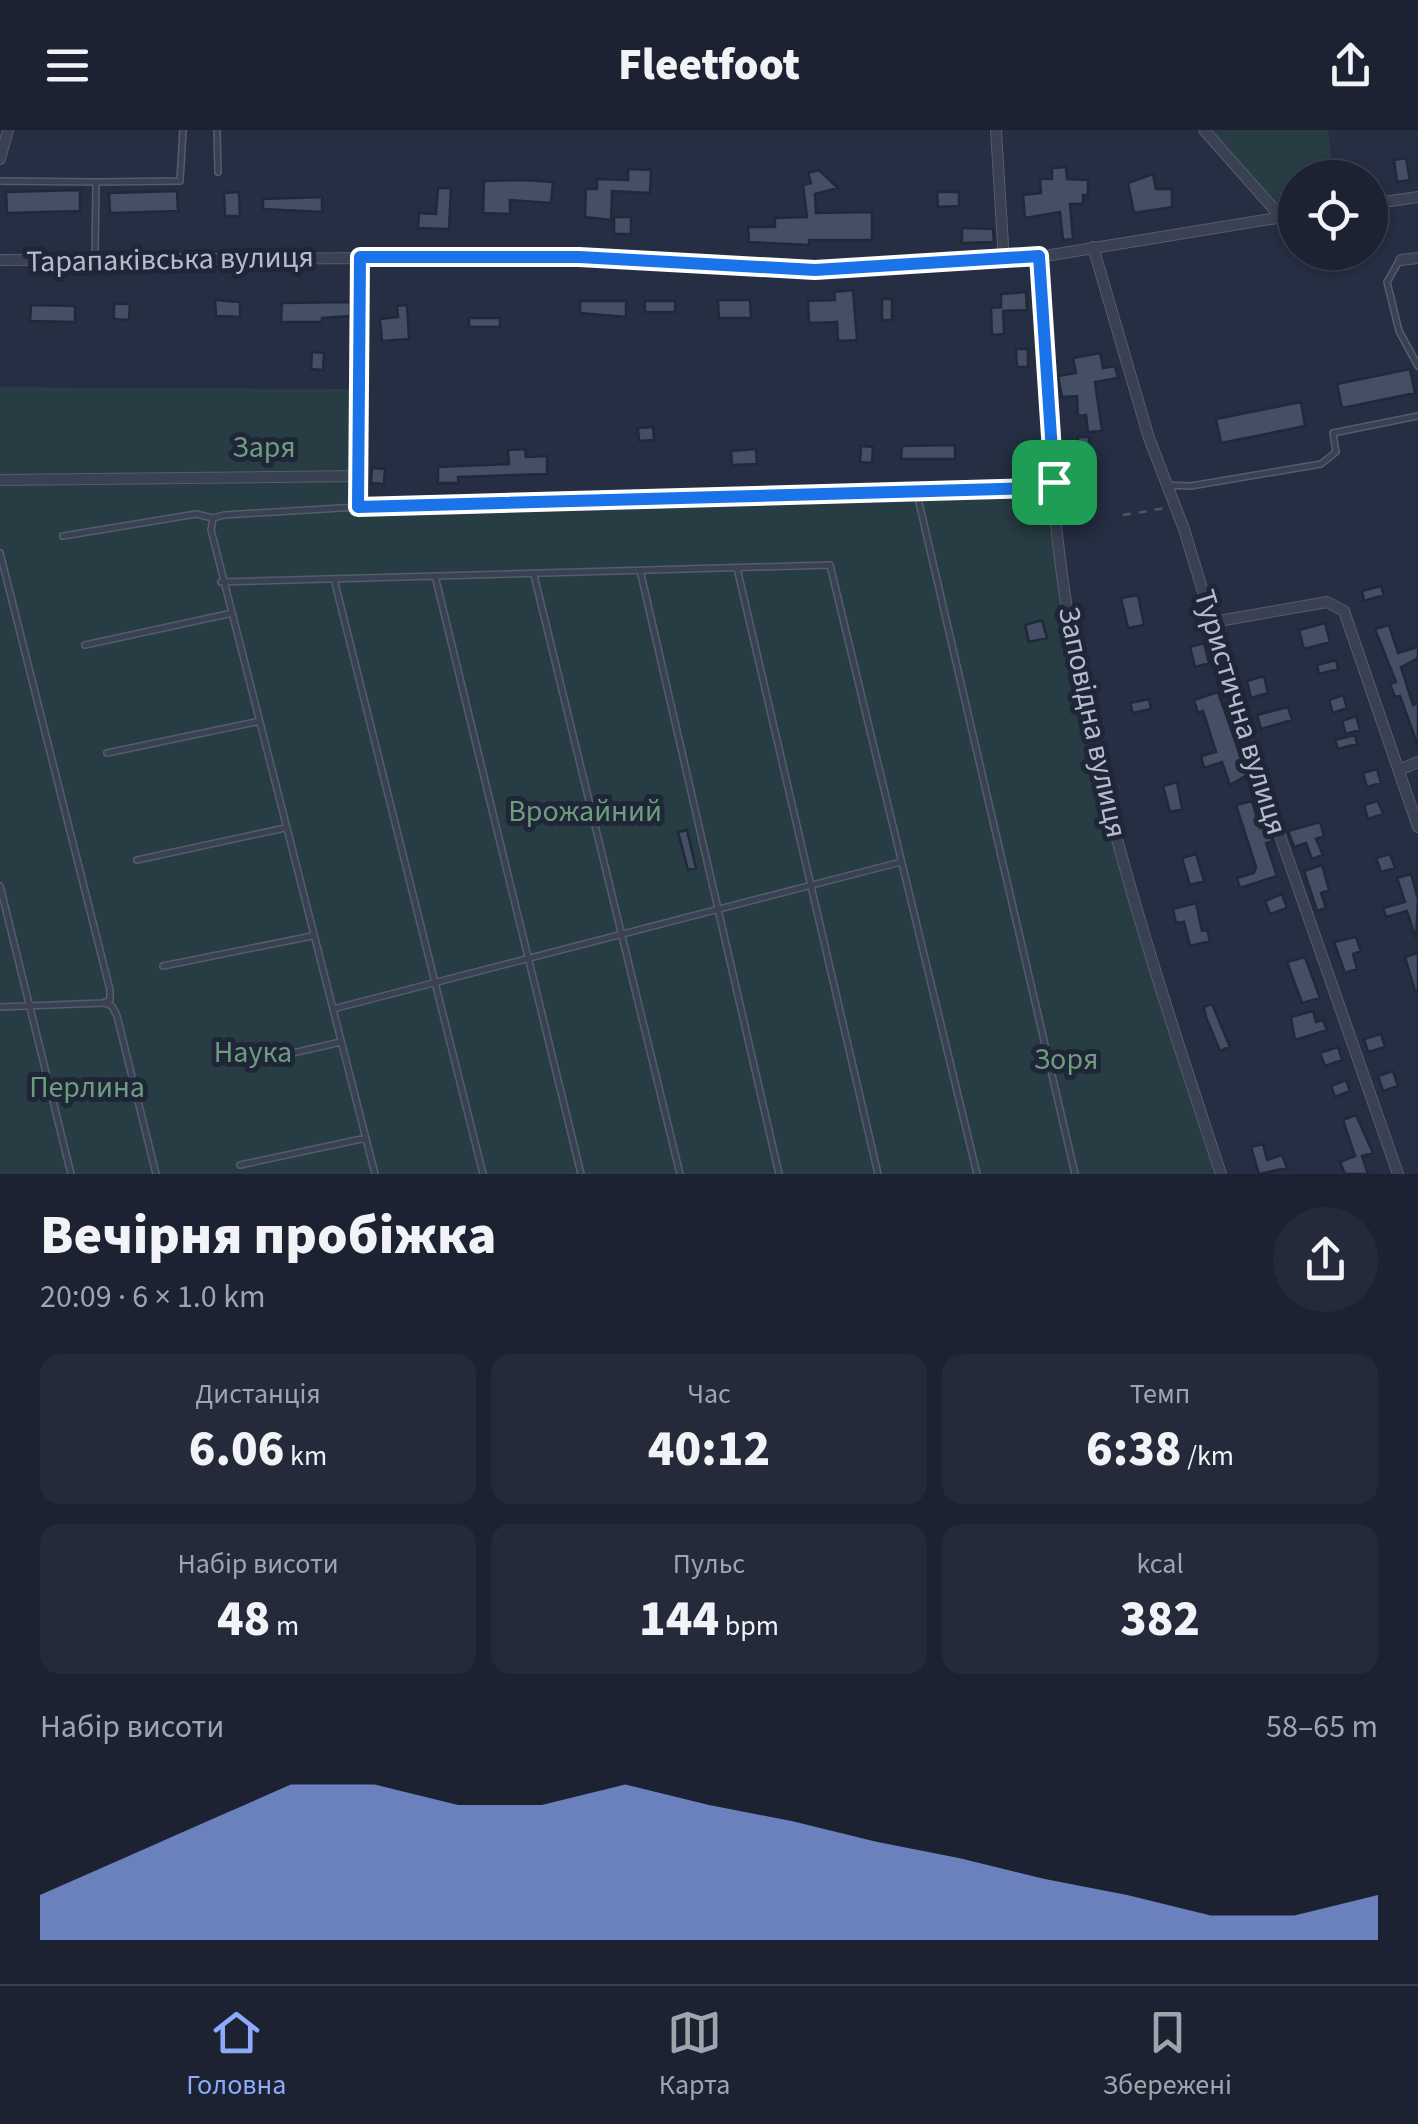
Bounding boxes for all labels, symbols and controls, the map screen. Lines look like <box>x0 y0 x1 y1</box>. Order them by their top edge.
text: Fleetfoot <box>618 33 800 97</box>
icon: menu <box>40 38 95 93</box>
icon: share <box>1323 38 1378 93</box>
map controls <box>1278 160 1388 270</box>
button: locate <box>1278 160 1388 270</box>
street label: Тарапаківська вулиця <box>26 235 314 284</box>
park label: Заря <box>232 426 296 469</box>
pin <box>1012 440 1097 525</box>
icon: arrive <box>1027 455 1082 510</box>
street label: Туристична вулиця <box>1183 584 1298 840</box>
street label: Заповідна вулиця <box>1047 603 1138 842</box>
park label: Врожайний <box>508 790 662 833</box>
park label: Наука <box>214 1031 292 1074</box>
park label: Зоря <box>1034 1038 1098 1081</box>
park label: Перлина <box>29 1066 145 1109</box>
text: Вечірня пробіжка <box>40 1197 496 1275</box>
button: share <box>1273 1207 1378 1312</box>
text: 20:09 · 6 × 1.0 km <box>40 1274 266 1320</box>
text: Дистанція <box>195 1374 321 1414</box>
text: Час <box>687 1374 731 1414</box>
text: Темп <box>1130 1374 1190 1414</box>
text: 6.06 <box>189 1414 284 1485</box>
text: 40:12 <box>648 1414 770 1485</box>
text: 6:38 <box>1086 1414 1182 1485</box>
text: km <box>284 1436 327 1476</box>
text: /km <box>1182 1436 1234 1476</box>
text: Набір висоти <box>177 1544 339 1584</box>
text: Пульс <box>673 1544 745 1584</box>
text: kcal <box>1136 1544 1184 1584</box>
text: 48 <box>217 1584 270 1655</box>
text: 144 <box>639 1584 719 1655</box>
text: 382 <box>1120 1584 1200 1655</box>
text: m <box>270 1606 299 1646</box>
text: bpm <box>719 1606 779 1646</box>
text: Набір висоти <box>40 1704 224 1750</box>
text: 58–65 m <box>1266 1704 1378 1750</box>
tab: Головна <box>186 2005 286 2105</box>
tab: Карта <box>659 2005 730 2105</box>
tab: Збережені <box>1103 2005 1232 2105</box>

